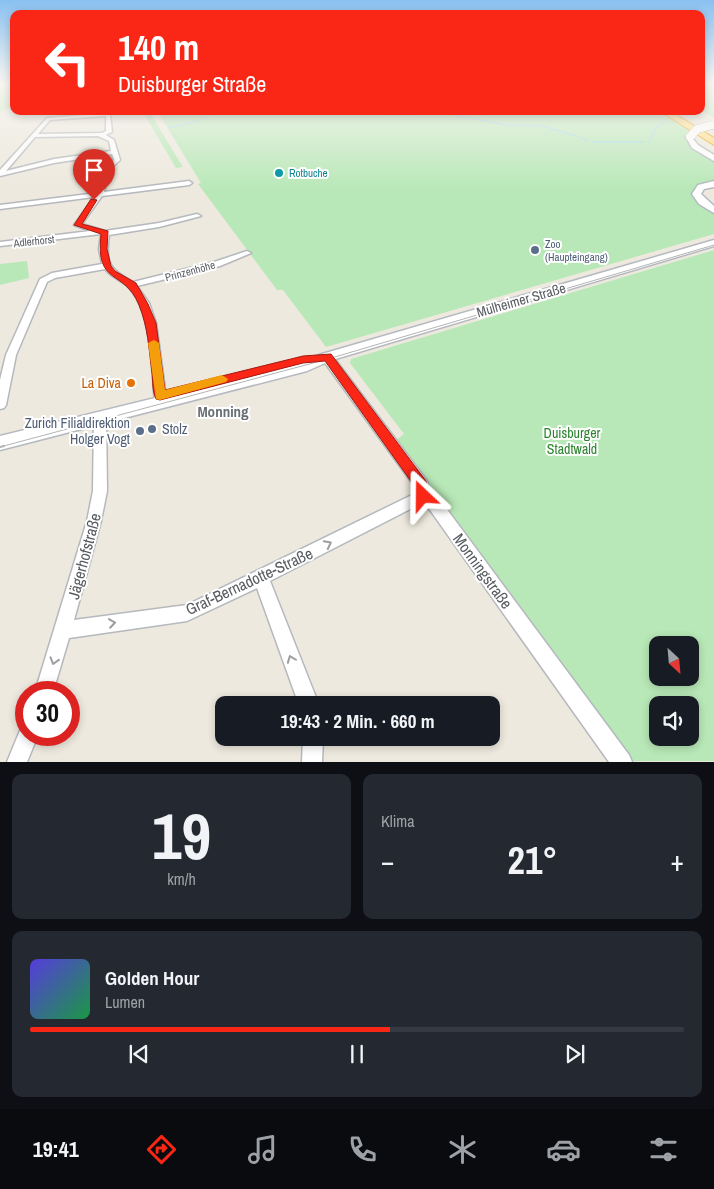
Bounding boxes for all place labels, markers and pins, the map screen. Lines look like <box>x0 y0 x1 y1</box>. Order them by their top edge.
pin <box>73 149 115 200</box>
place label: Rotbuche <box>289 166 328 180</box>
marker: Rotbuche <box>273 167 285 179</box>
place label: Zoo (Haupteingang) <box>545 237 608 264</box>
marker: Zoo (Haupteingang) <box>529 244 541 256</box>
place label: La Diva <box>81 374 122 392</box>
marker: La Diva <box>125 377 137 389</box>
place label: Zurich Filialdirektion Holger Vogt <box>25 414 130 448</box>
place label: Stolz <box>162 420 188 438</box>
marker: Stolz <box>146 423 158 435</box>
marker: Zurich Filialdirektion Holger Vogt <box>134 425 146 437</box>

